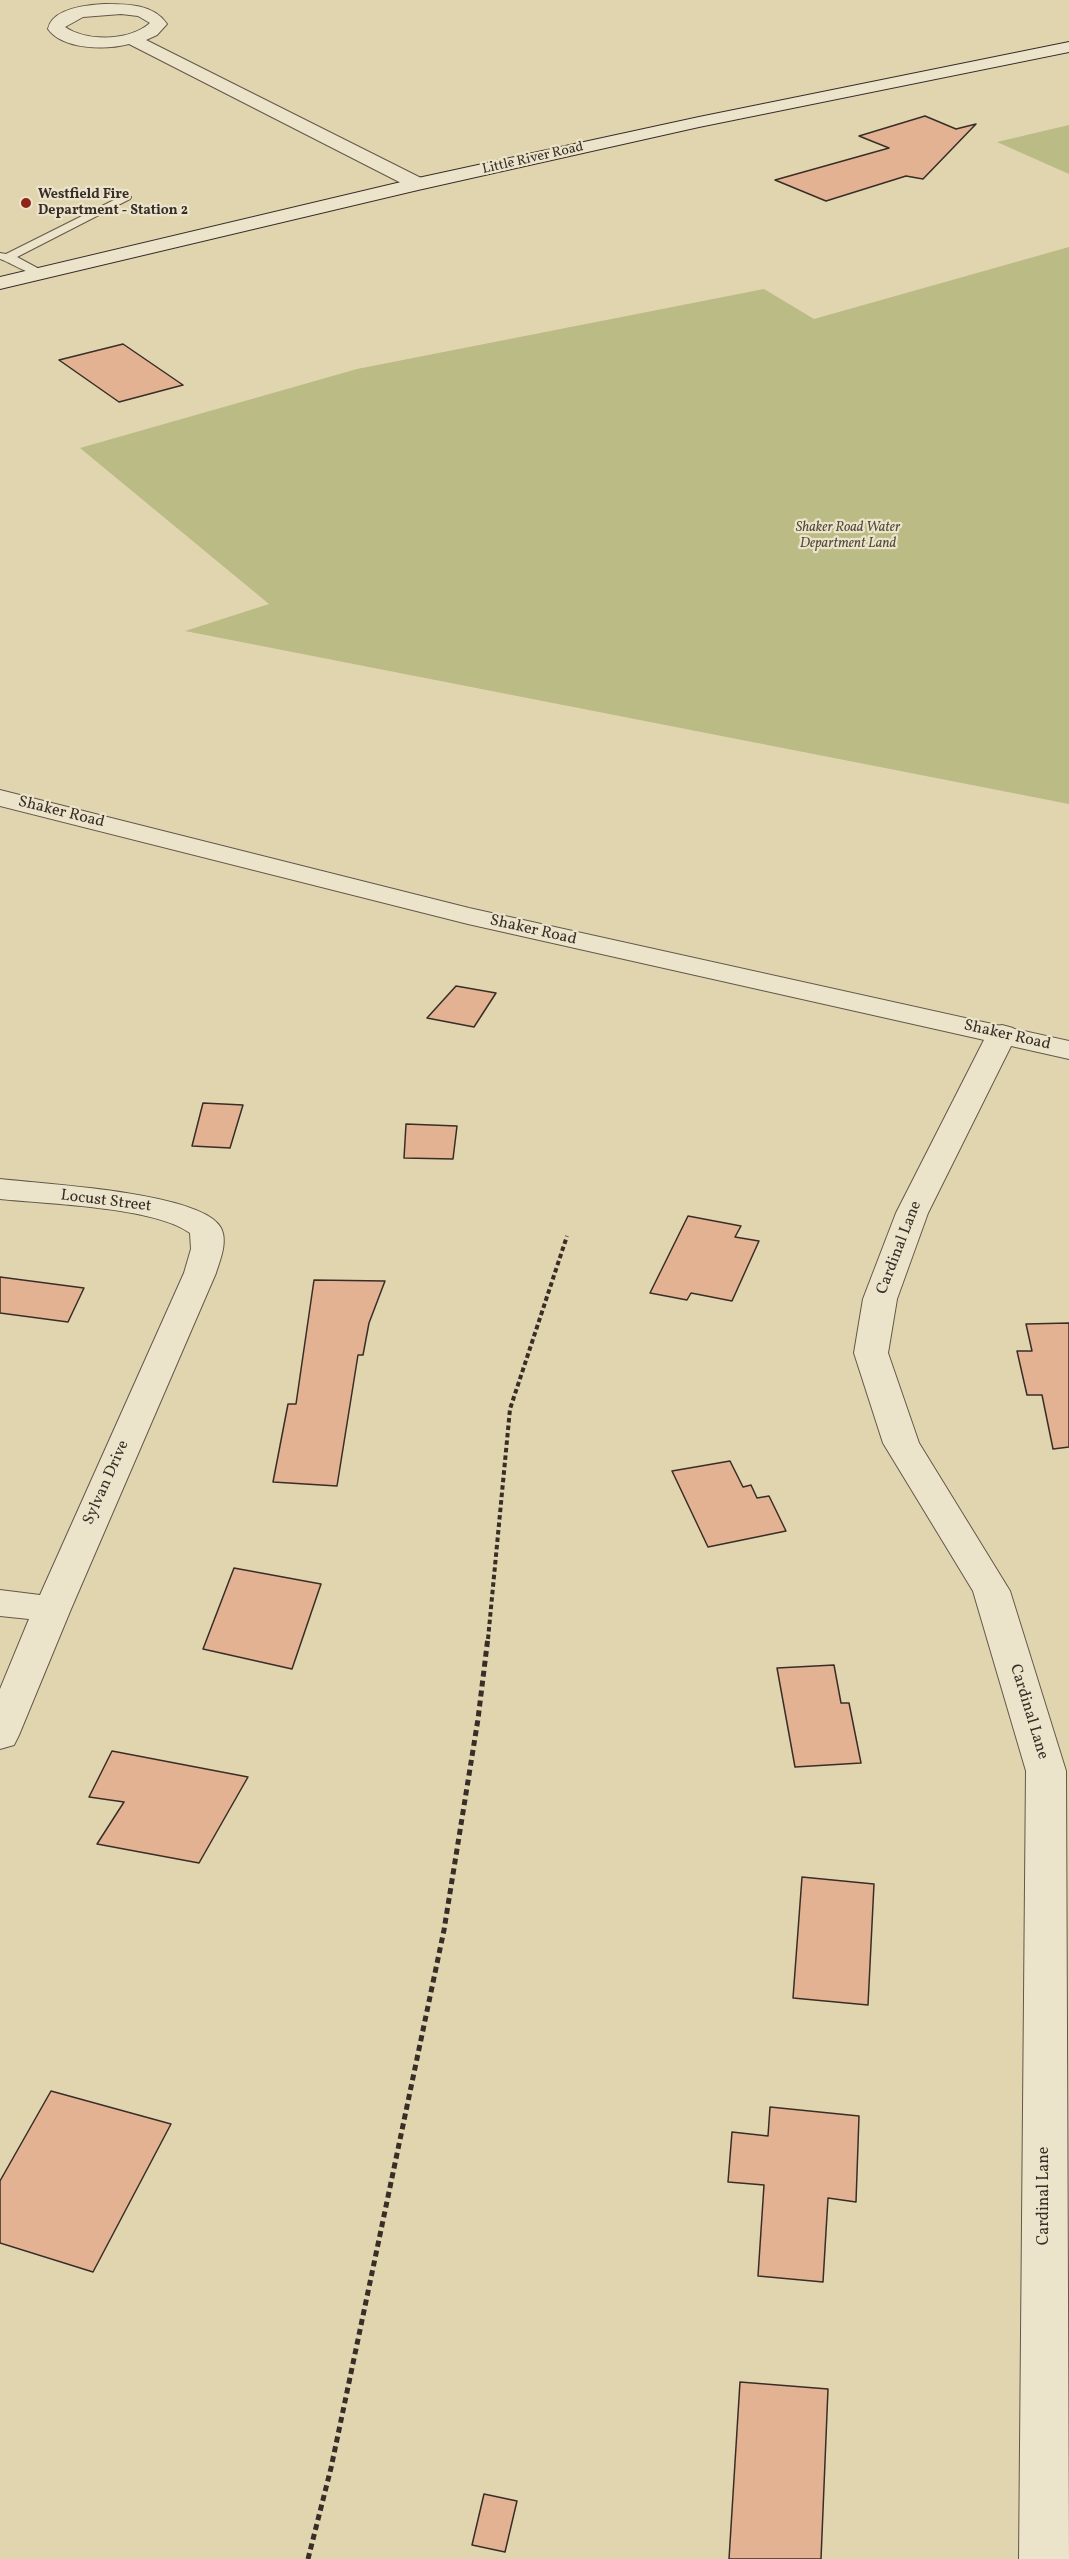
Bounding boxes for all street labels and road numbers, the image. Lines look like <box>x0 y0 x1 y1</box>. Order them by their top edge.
street label: Little River Road <box>481 139 585 179</box>
street label: Shaker Road <box>16 793 106 833</box>
street label: Shaker Road <box>488 912 578 950</box>
street label: Shaker Road <box>962 1017 1052 1055</box>
street label: Locust Street <box>60 1187 152 1217</box>
street label: Cardinal Lane <box>873 1199 927 1297</box>
street label: Sylvan Drive <box>80 1438 134 1528</box>
street label: Cardinal Lane <box>1004 1662 1052 1762</box>
street label: Cardinal Lane <box>1035 2147 1055 2245</box>

